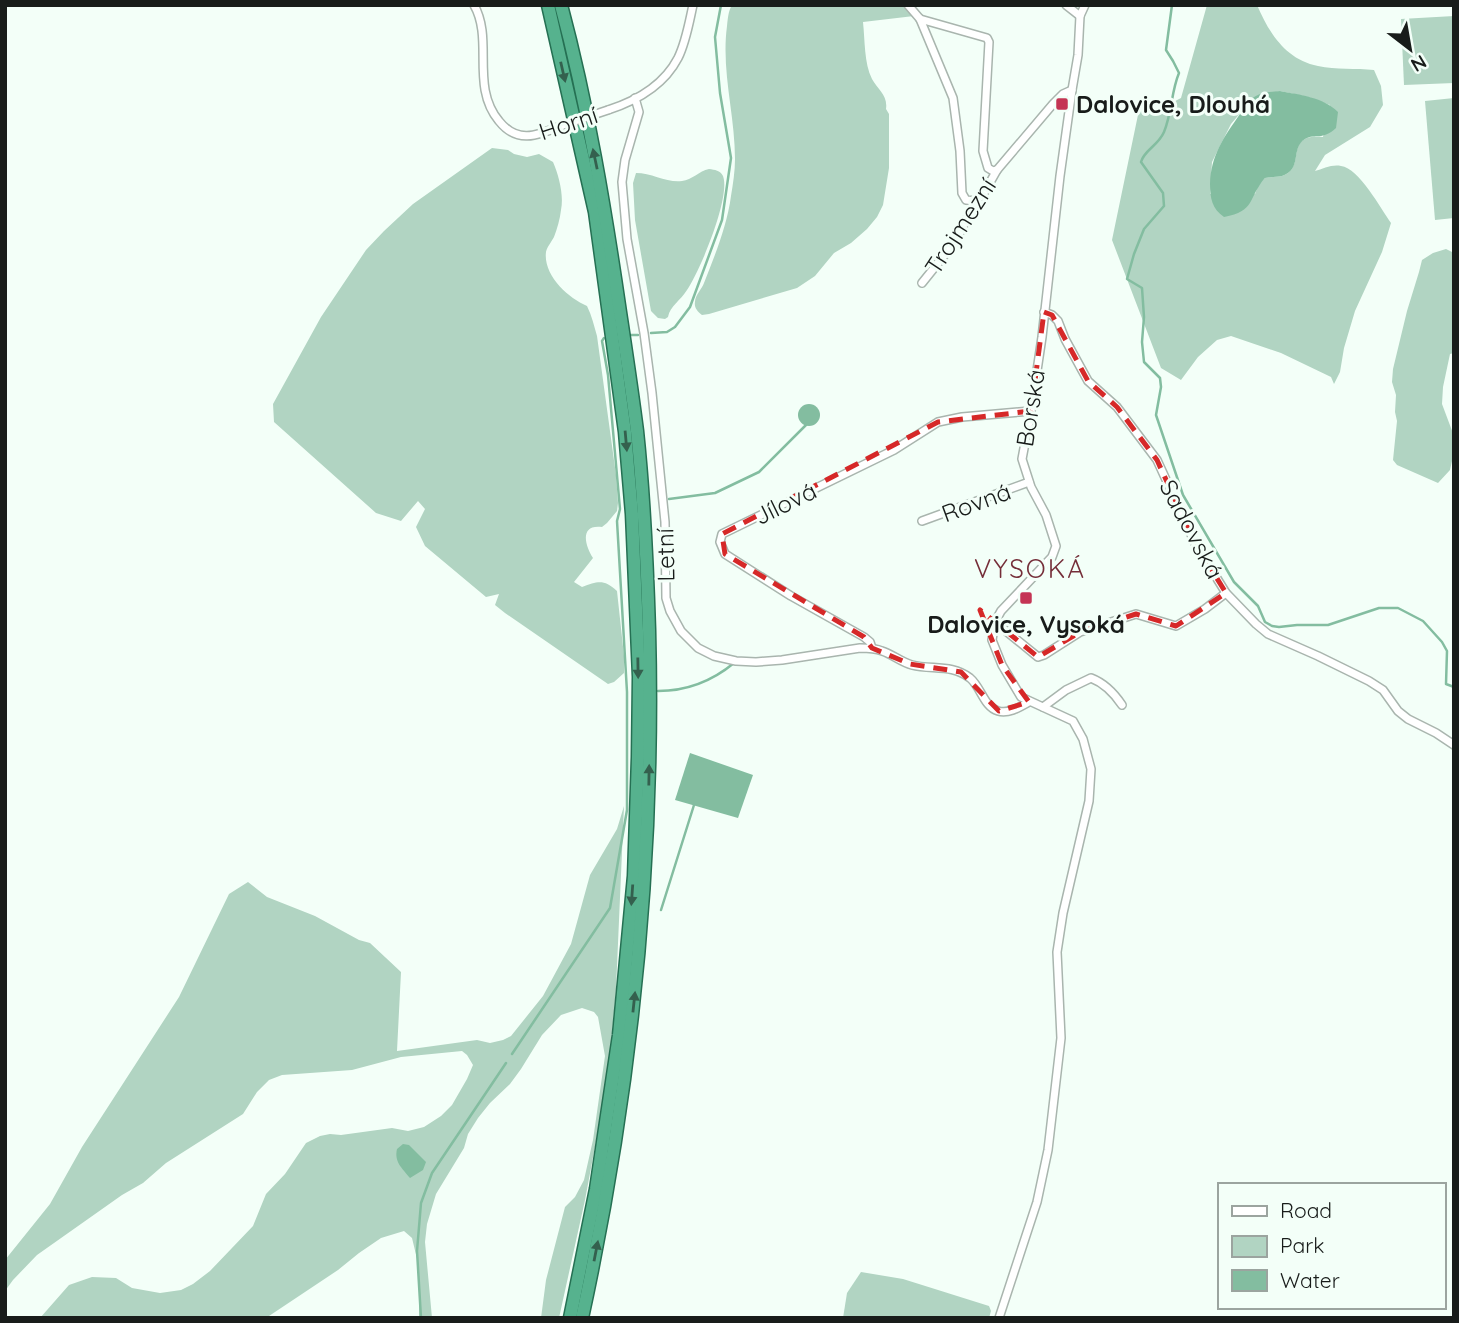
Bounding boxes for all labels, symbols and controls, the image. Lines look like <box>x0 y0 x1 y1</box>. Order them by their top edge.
north arrow <box>1375 14 1445 84</box>
text: N <box>1407 50 1431 77</box>
one-way arrow <box>558 61 569 83</box>
place label: Dalovice, Dlouhá <box>1076 89 1270 119</box>
marker: Dalovice, Dlouhá <box>1054 96 1070 112</box>
street label: Horní <box>535 99 602 147</box>
one-way arrow <box>589 148 600 170</box>
street label: Trojmezní <box>918 172 1003 280</box>
street label: Borská <box>1009 367 1051 449</box>
one-way arrow <box>621 430 632 452</box>
street label: Sadovská <box>1153 474 1231 584</box>
street label: Jílová <box>749 475 821 531</box>
street label: Rovná <box>937 476 1015 528</box>
street label: Letní <box>650 527 680 582</box>
district label: VYSOKÁ <box>974 552 1086 585</box>
marker: Dalovice, Vysoká <box>1018 590 1034 606</box>
place label: Dalovice, Vysoká <box>927 609 1125 639</box>
one-way arrow <box>633 657 644 679</box>
one-way arrow <box>644 764 655 786</box>
one-way arrow <box>626 884 637 906</box>
one-way arrow <box>629 991 640 1013</box>
legend <box>1218 1183 1445 1309</box>
text: Road <box>1280 1197 1332 1223</box>
text: Park <box>1280 1232 1324 1258</box>
one-way arrow <box>590 1240 601 1262</box>
text: Water <box>1280 1267 1340 1293</box>

